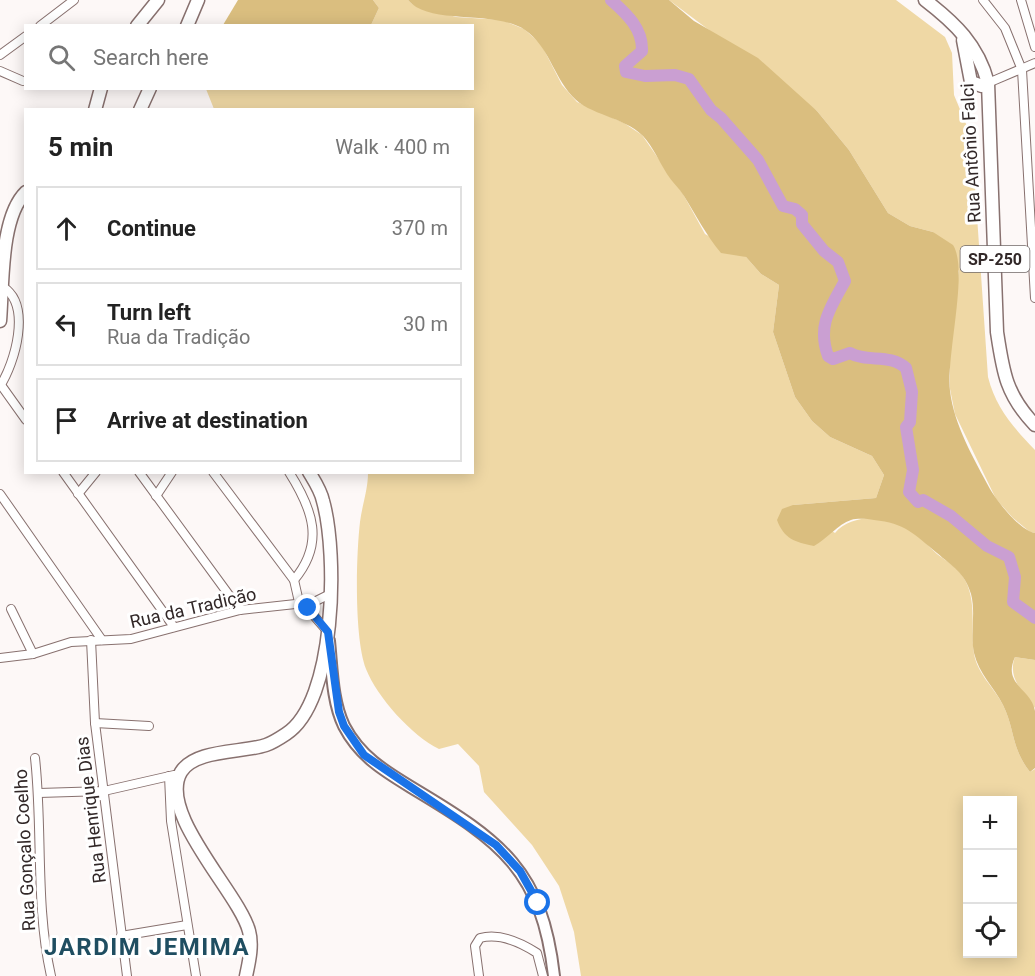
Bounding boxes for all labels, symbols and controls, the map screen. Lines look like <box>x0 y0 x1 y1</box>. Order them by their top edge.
search box <box>24 24 474 90</box>
icon: search <box>45 41 78 74</box>
text: Search here <box>93 45 209 70</box>
street label: Rua Antônio Falci <box>956 83 985 223</box>
text: 5 min <box>48 132 113 162</box>
text: Walk · 400 m <box>335 135 450 159</box>
icon: ahead <box>50 212 83 245</box>
text: Continue <box>107 216 196 241</box>
text: 370 m <box>392 216 448 240</box>
road number: SP-250 <box>960 246 1030 272</box>
text: Turn left <box>107 300 191 325</box>
icon: left <box>50 308 83 341</box>
text: 30 m <box>403 312 448 336</box>
text: Rua da Tradição <box>107 325 250 349</box>
icon: arrive <box>50 404 83 437</box>
text: Arrive at destination <box>107 408 308 433</box>
street label: Rua da Tradição <box>128 583 258 632</box>
route end <box>294 594 320 620</box>
street label: Rua Henrique Dias <box>71 736 110 885</box>
street label: Rua Gonçalo Coelho <box>10 769 39 932</box>
map controls <box>963 796 1017 958</box>
button: + <box>963 796 1017 850</box>
button: − <box>963 850 1017 904</box>
route start <box>524 889 550 915</box>
button: locate <box>963 904 1017 958</box>
district label: JARDIM JEMIMA <box>44 933 250 961</box>

